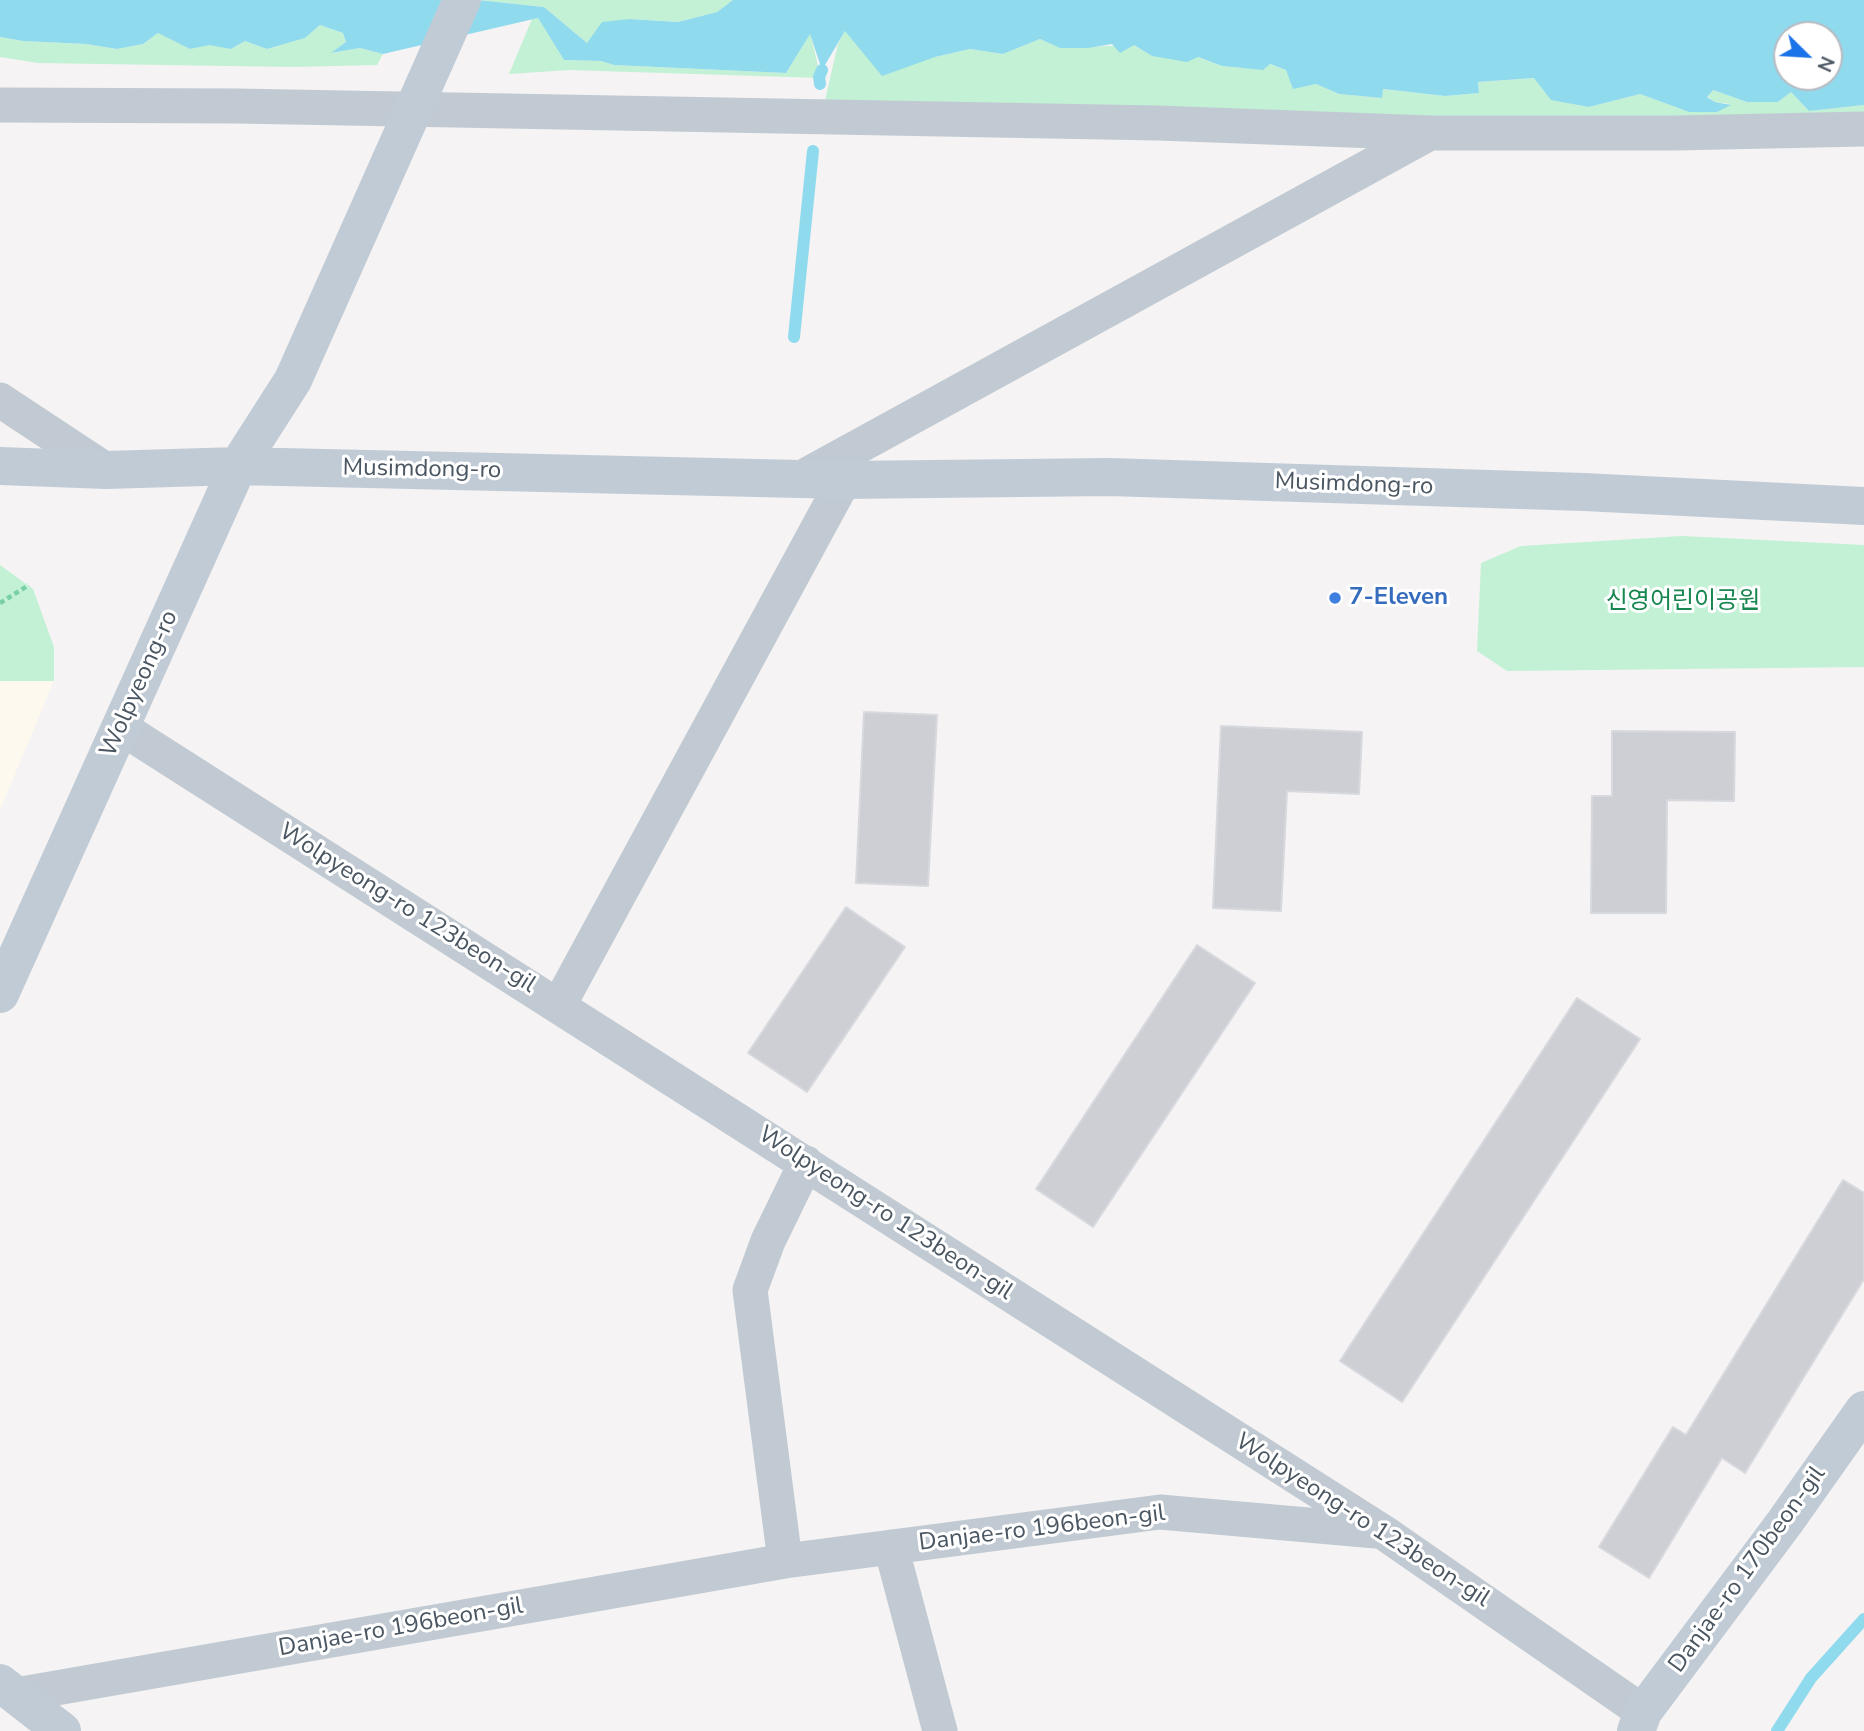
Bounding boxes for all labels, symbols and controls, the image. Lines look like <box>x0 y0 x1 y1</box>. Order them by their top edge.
north arrow <box>1773 21 1843 91</box>
text: N <box>1811 52 1840 76</box>
street label: Musimdong-ro <box>342 454 502 486</box>
street label: Musimdong-ro <box>1274 468 1434 502</box>
place label: 7-Eleven <box>1349 584 1448 612</box>
park label: 신영어린이공원 <box>1606 588 1760 616</box>
marker: 7-Eleven <box>1327 590 1343 606</box>
street label: Wolpyeong-ro <box>95 606 185 762</box>
street label: Wolpyeong-ro 123beon-gil <box>273 818 541 1000</box>
street label: Wolpyeong-ro 123beon-gil <box>752 1121 1018 1307</box>
street label: Wolpyeong-ro 123beon-gil <box>1229 1428 1495 1614</box>
street label: Danjae-ro 170beon-gil <box>1663 1461 1833 1679</box>
street label: Danjae-ro 196beon-gil <box>917 1500 1167 1558</box>
street label: Danjae-ro 196beon-gil <box>276 1592 526 1664</box>

